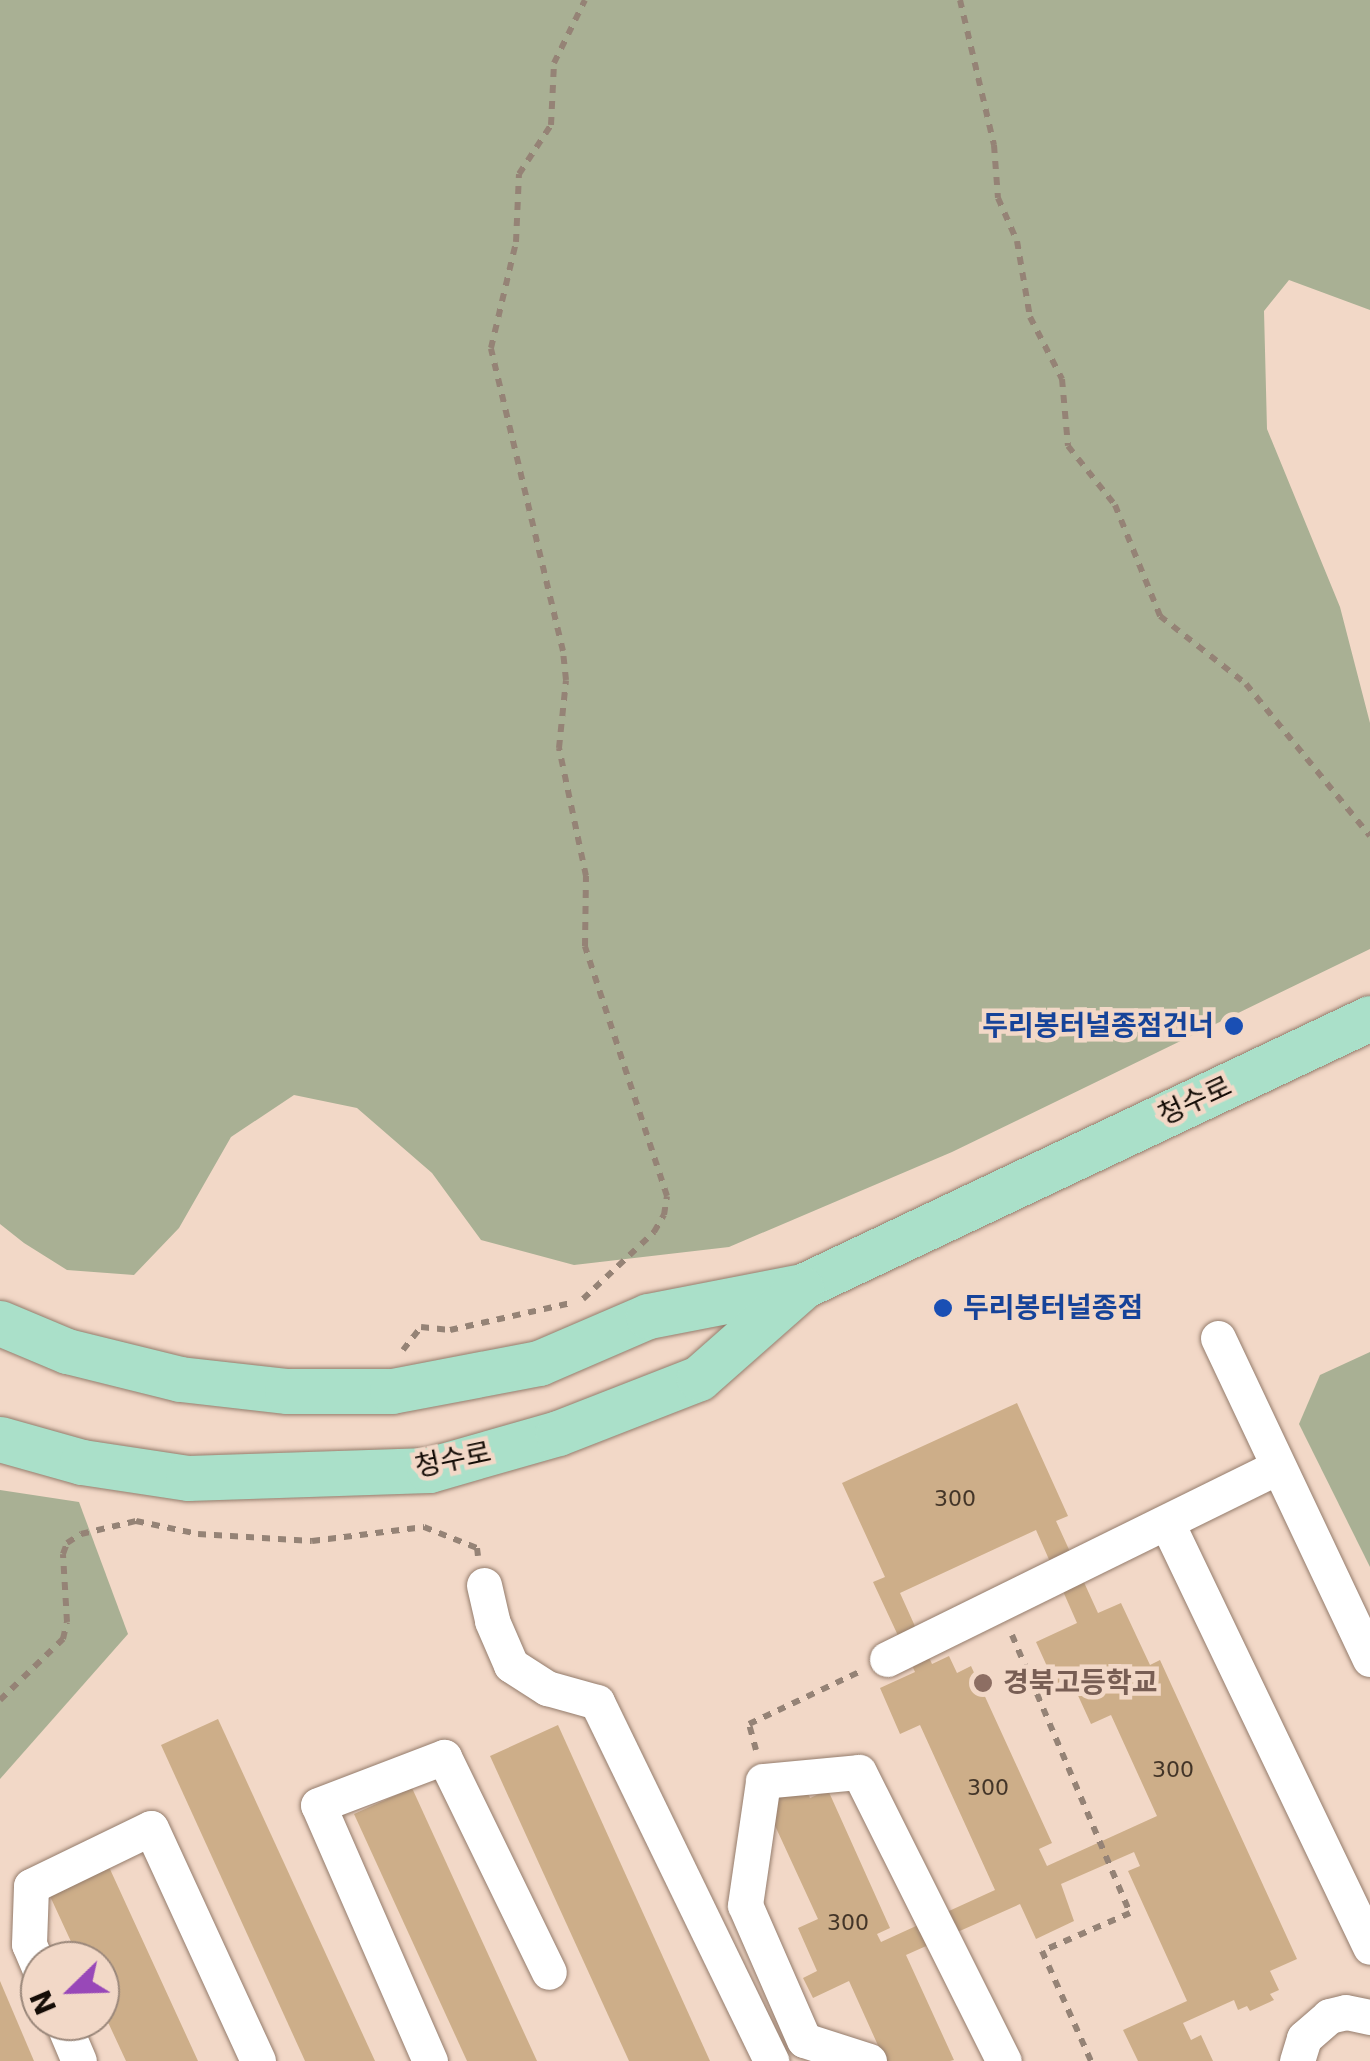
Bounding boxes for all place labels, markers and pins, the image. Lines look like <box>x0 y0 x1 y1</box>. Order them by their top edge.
place label: 두리봉터널종점건너 <box>982 1009 1214 1043</box>
marker: 두리봉터널종점건너 <box>1223 1015 1245 1037</box>
place label: 두리봉터널종점 <box>963 1291 1143 1325</box>
marker: 두리봉터널종점 <box>932 1297 954 1319</box>
place label: 경북고등학교 <box>1003 1666 1158 1700</box>
marker: 경북고등학교 <box>972 1672 994 1694</box>

